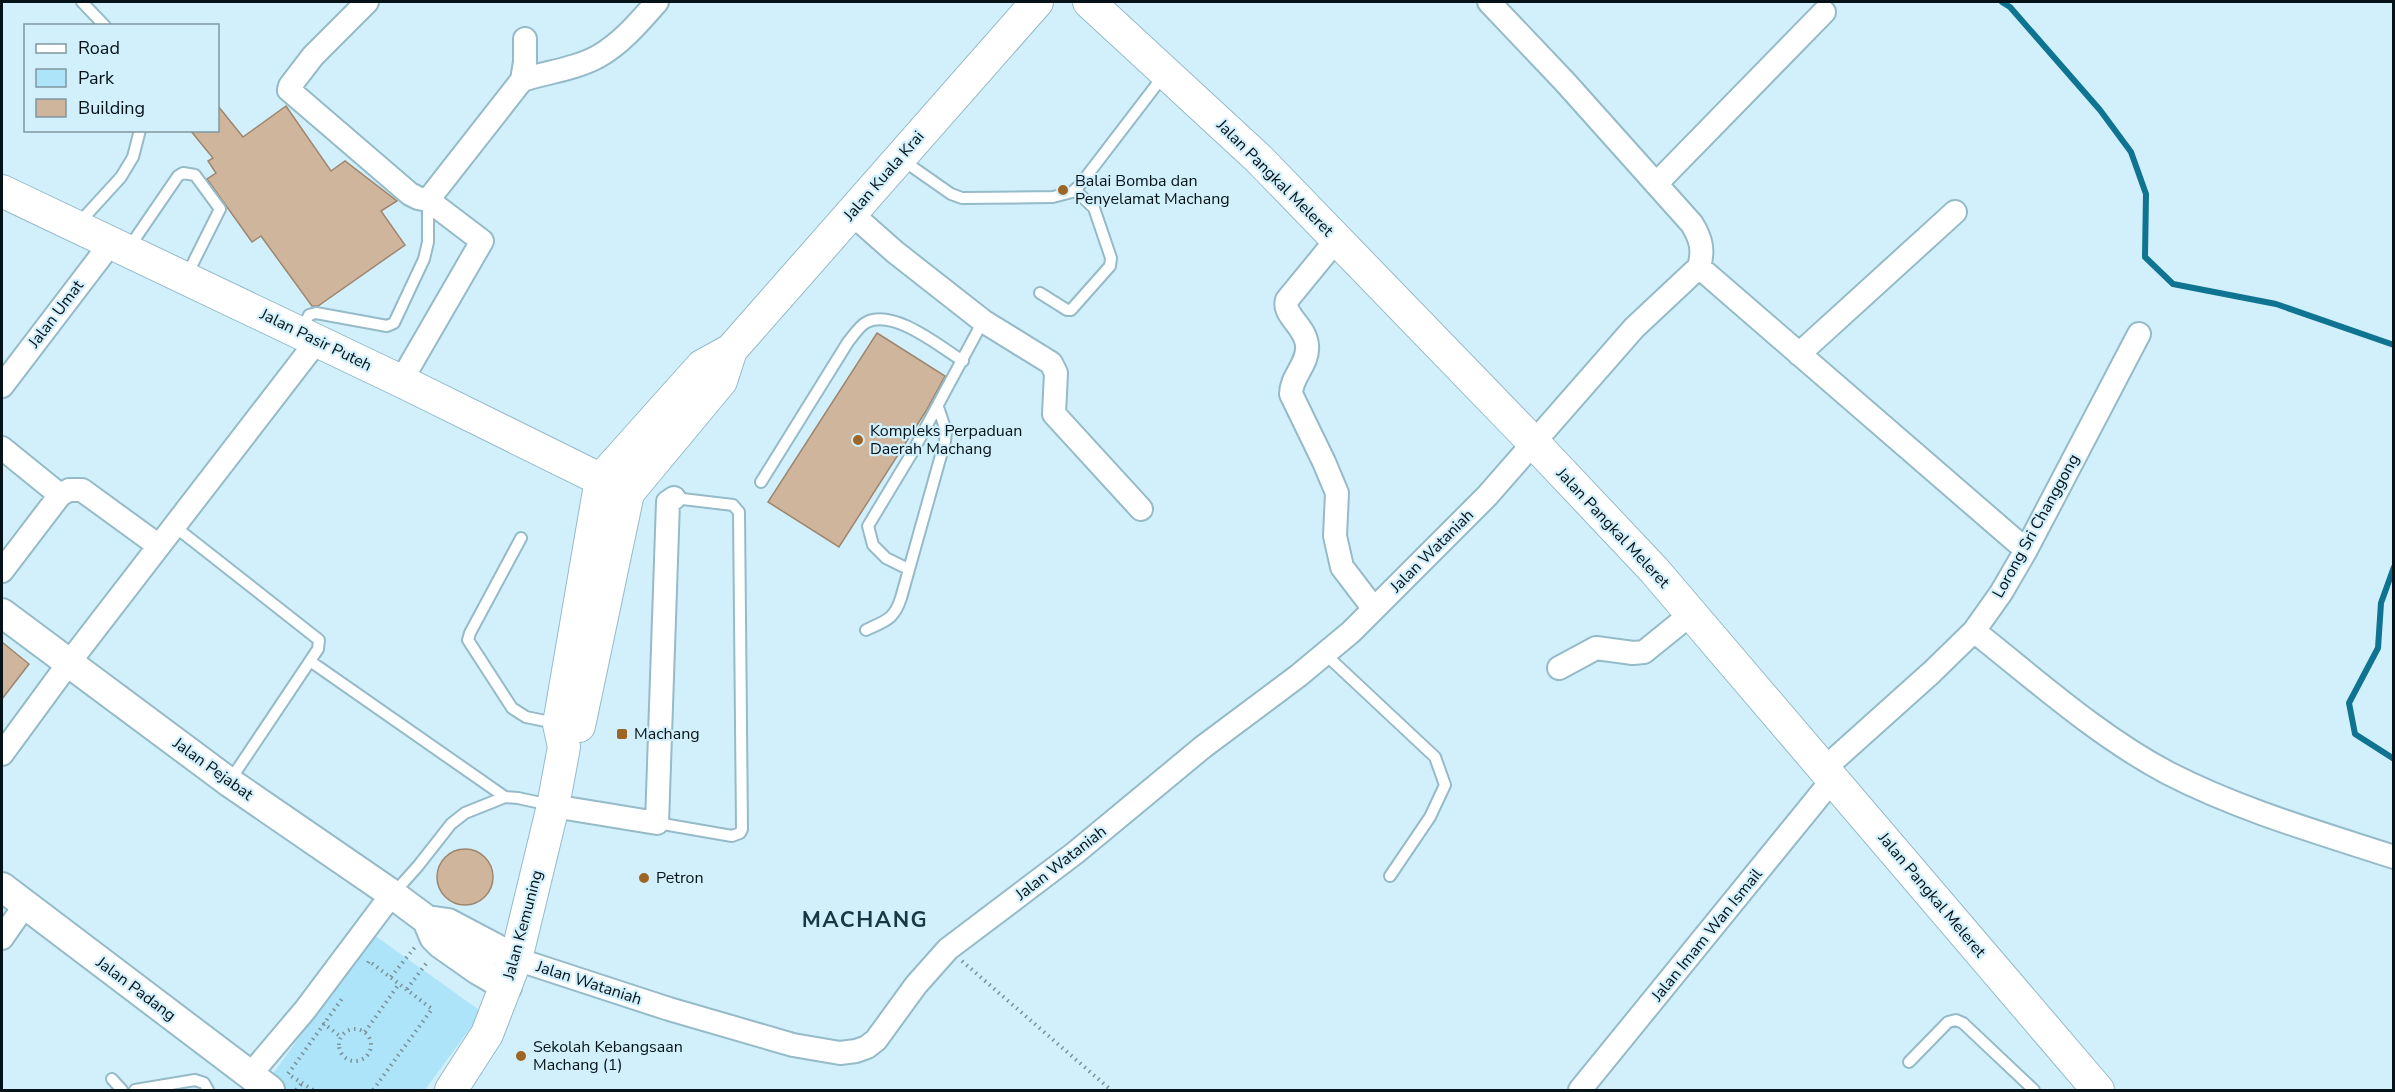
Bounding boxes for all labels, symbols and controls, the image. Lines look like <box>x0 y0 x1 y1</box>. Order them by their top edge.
legend <box>24 24 219 132</box>
text: Road <box>78 36 120 60</box>
text: Park <box>78 66 115 90</box>
text: Building <box>78 96 145 120</box>
street label: Jalan Pangkal Meleret <box>1211 114 1339 242</box>
street label: Jalan Kuala Krai <box>838 126 929 226</box>
place label: Balai Bomba dan Penyelamat Machang <box>1075 170 1230 210</box>
marker: Balai Bomba dan Penyelamat Machang <box>1056 183 1070 197</box>
street label: Jalan Umat <box>23 275 89 353</box>
street label: Jalan Pasir Puteh <box>256 303 376 377</box>
place label: Kompleks Perpaduan Daerah Machang <box>870 420 1022 460</box>
marker: Kompleks Perpaduan Daerah Machang <box>851 433 865 447</box>
street label: Lorong Sri Changgong <box>1987 450 2085 602</box>
street label: Jalan Pangkal Meleret <box>1551 462 1675 593</box>
street label: Jalan Wataniah <box>1385 504 1479 598</box>
place label: Machang <box>634 723 700 745</box>
marker: Machang <box>615 727 629 741</box>
street label: Jalan Pejabat <box>168 732 258 806</box>
street label: Jalan Wataniah <box>1010 821 1111 906</box>
street label: Jalan Pangkal Meleret <box>1872 827 1991 963</box>
street label: Jalan Imam Wan Ismail <box>1646 864 1768 1007</box>
place label: Petron <box>656 867 704 889</box>
street label: Jalan Kemuning <box>498 868 548 983</box>
marker: Petron <box>637 871 651 885</box>
district label: MACHANG <box>802 905 928 935</box>
street label: Jalan Padang <box>91 951 180 1026</box>
street label: Jalan Wataniah <box>532 955 645 1010</box>
place label: Sekolah Kebangsaan Machang (1) <box>533 1036 683 1076</box>
marker: Sekolah Kebangsaan Machang (1) <box>514 1049 528 1063</box>

